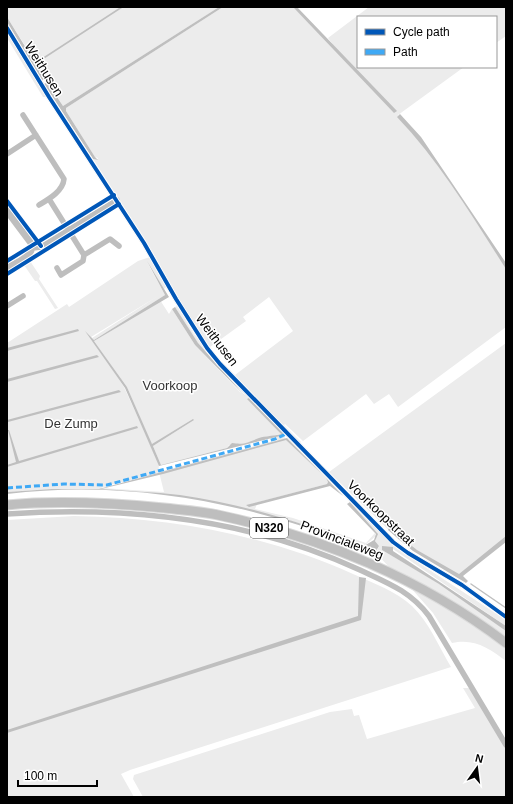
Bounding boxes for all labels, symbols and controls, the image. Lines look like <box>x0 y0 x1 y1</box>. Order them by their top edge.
legend <box>357 16 497 68</box>
text: Cycle path <box>393 25 450 39</box>
street label: Weithusen <box>21 39 67 99</box>
text: Path <box>393 45 418 59</box>
street label: Weithusen <box>193 311 241 369</box>
park label: Voorkoop <box>143 378 197 393</box>
park label: De Zump <box>44 416 98 431</box>
street label: Voorkoopstraat <box>344 477 418 549</box>
street label: Provincialeweg <box>298 517 386 563</box>
road number: N320 <box>250 518 288 538</box>
north arrow <box>457 748 497 788</box>
text: N <box>474 752 485 765</box>
scale bar <box>18 762 97 788</box>
text: 100 m <box>24 769 57 783</box>

